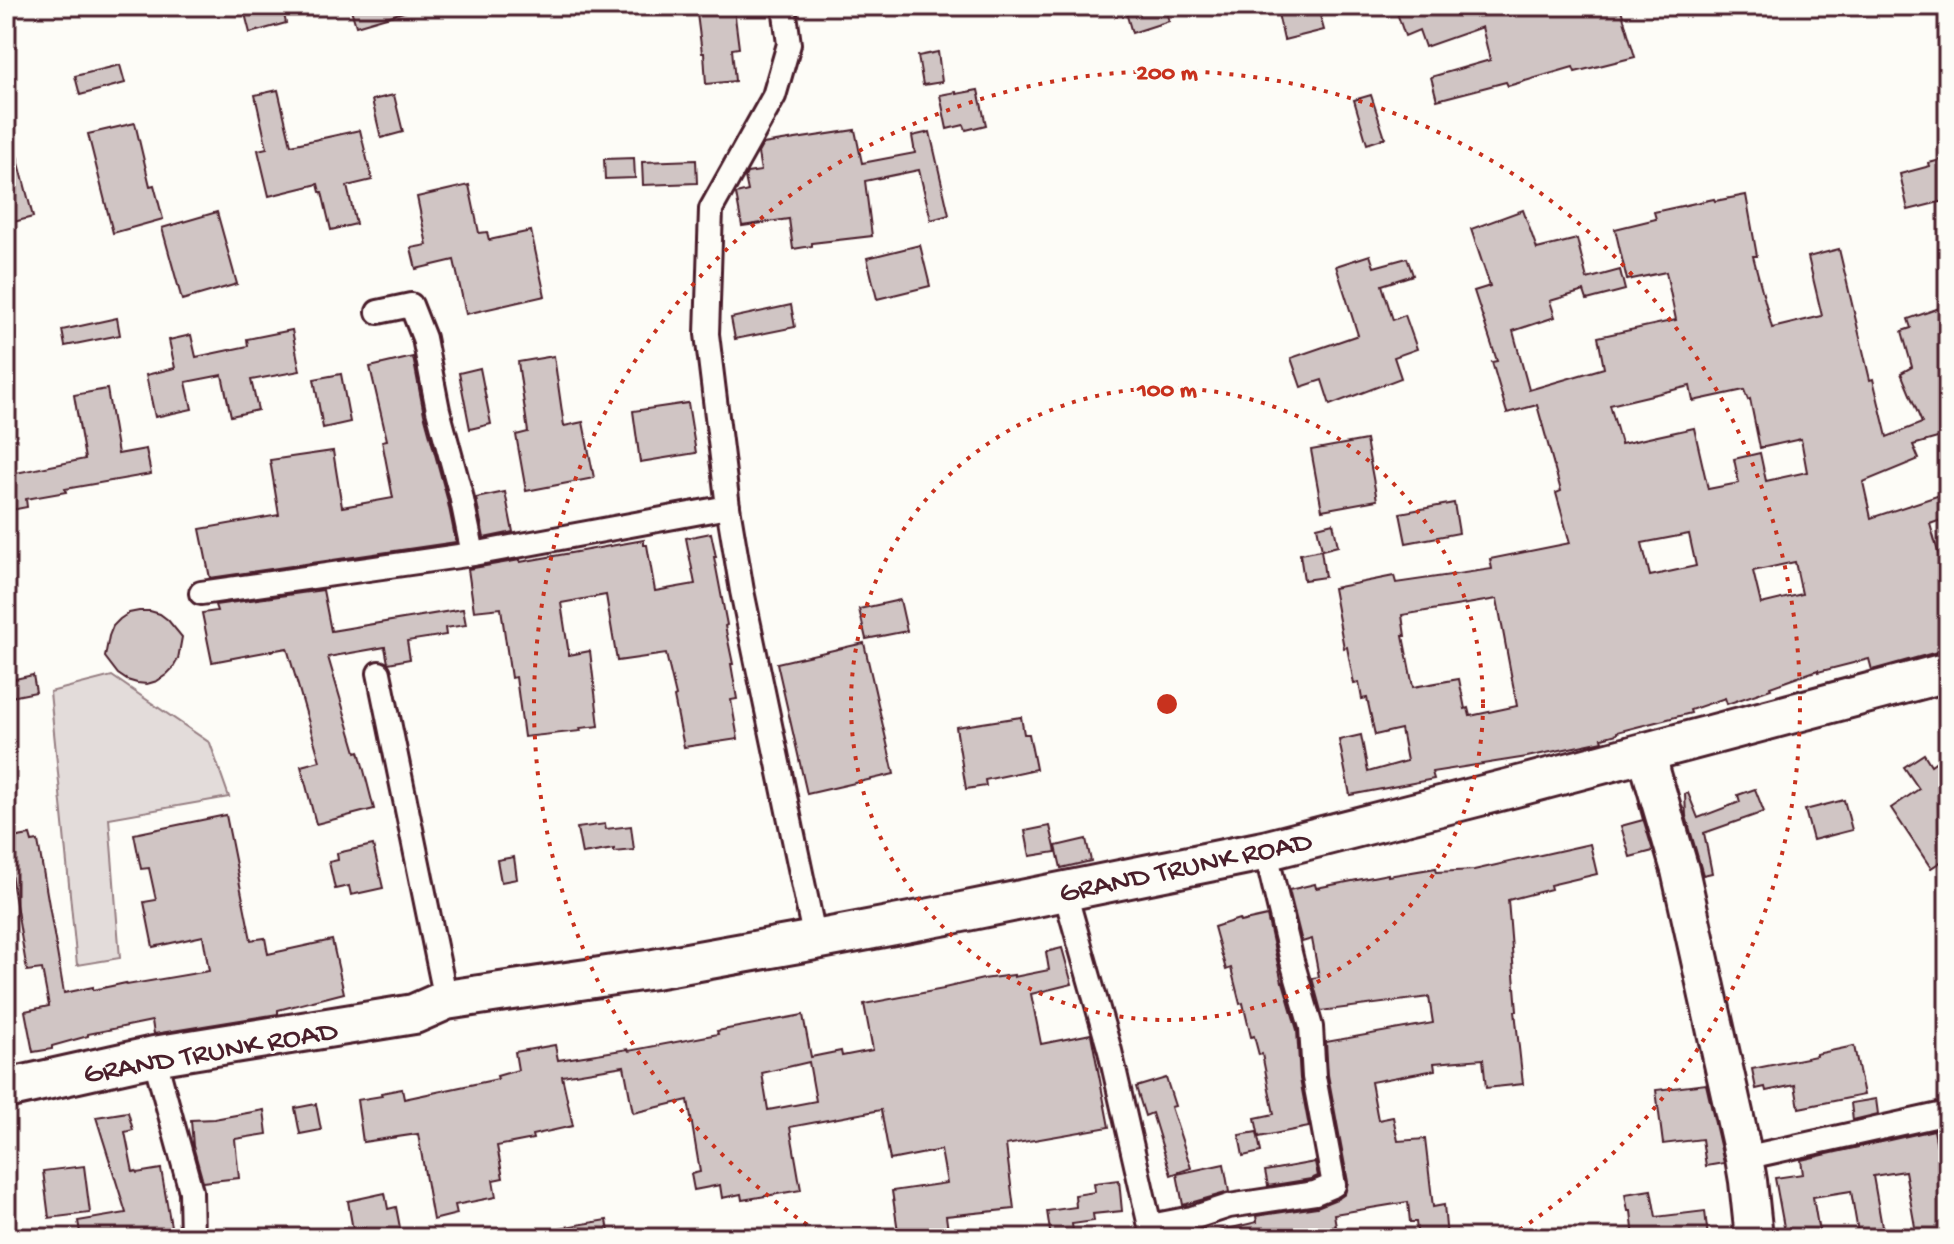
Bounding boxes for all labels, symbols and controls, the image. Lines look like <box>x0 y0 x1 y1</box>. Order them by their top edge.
text: 200 m <box>1136 60 1198 89</box>
text: 100 m <box>1136 377 1197 406</box>
centre of rings <box>1153 690 1181 718</box>
street label: GRAND TRUNK ROAD <box>1056 825 1316 913</box>
street label: GRAND TRUNK ROAD <box>81 1015 341 1094</box>

